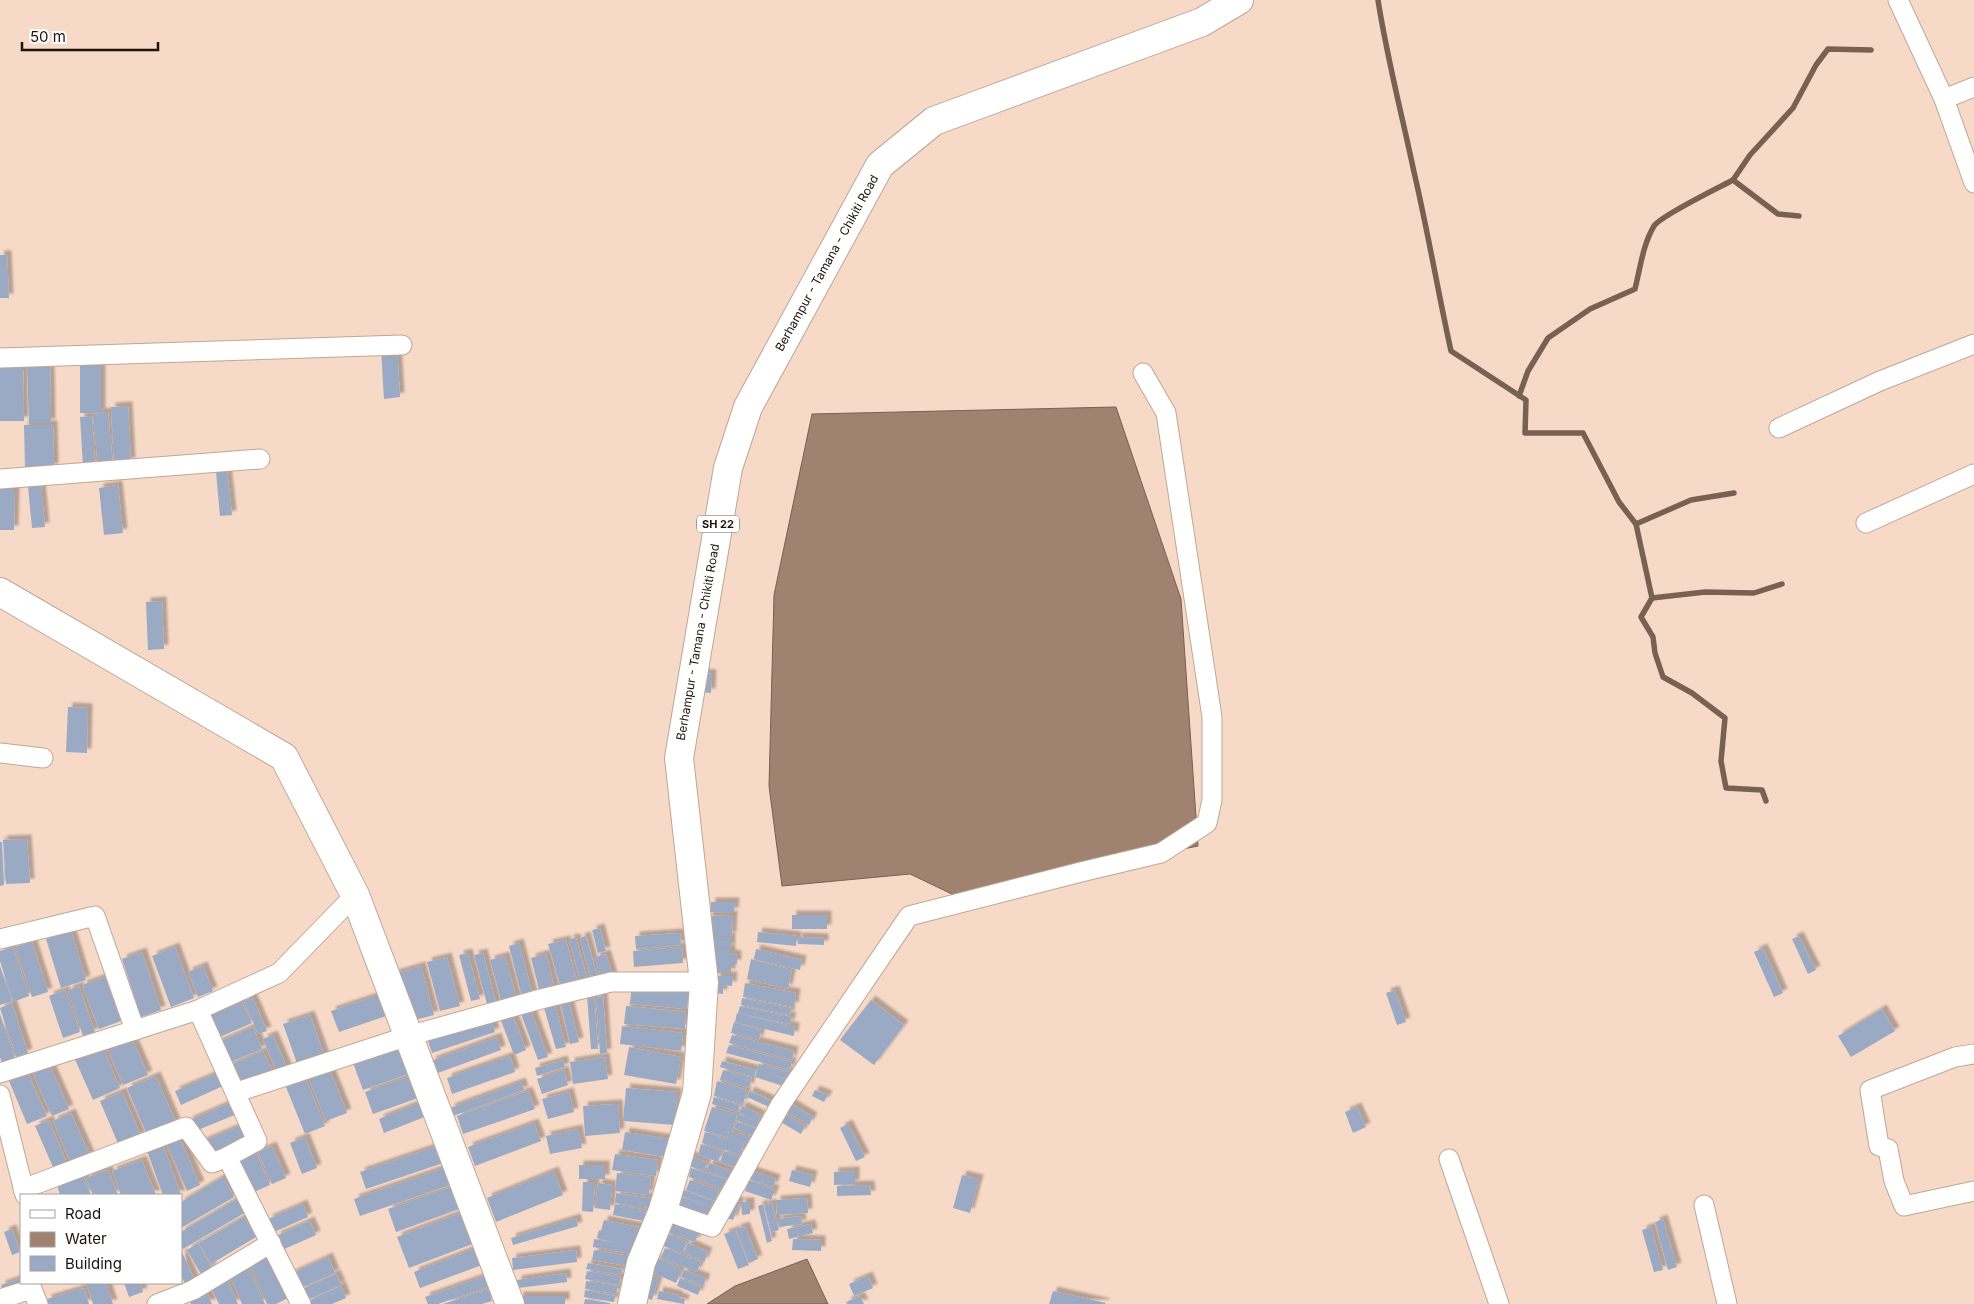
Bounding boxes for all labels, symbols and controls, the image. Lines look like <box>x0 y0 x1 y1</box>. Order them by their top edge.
scale bar <box>22 20 159 52</box>
text: 50 m <box>30 27 66 46</box>
street label: Berhampur - Tamana - Chikiti Road <box>772 172 881 354</box>
road number: SH 22 <box>697 516 739 532</box>
street label: Berhampur - Tamana - Chikiti Road <box>673 542 722 741</box>
legend <box>20 1194 182 1284</box>
text: Road <box>65 1204 101 1223</box>
text: Water <box>65 1229 107 1248</box>
text: Building <box>65 1254 122 1273</box>

